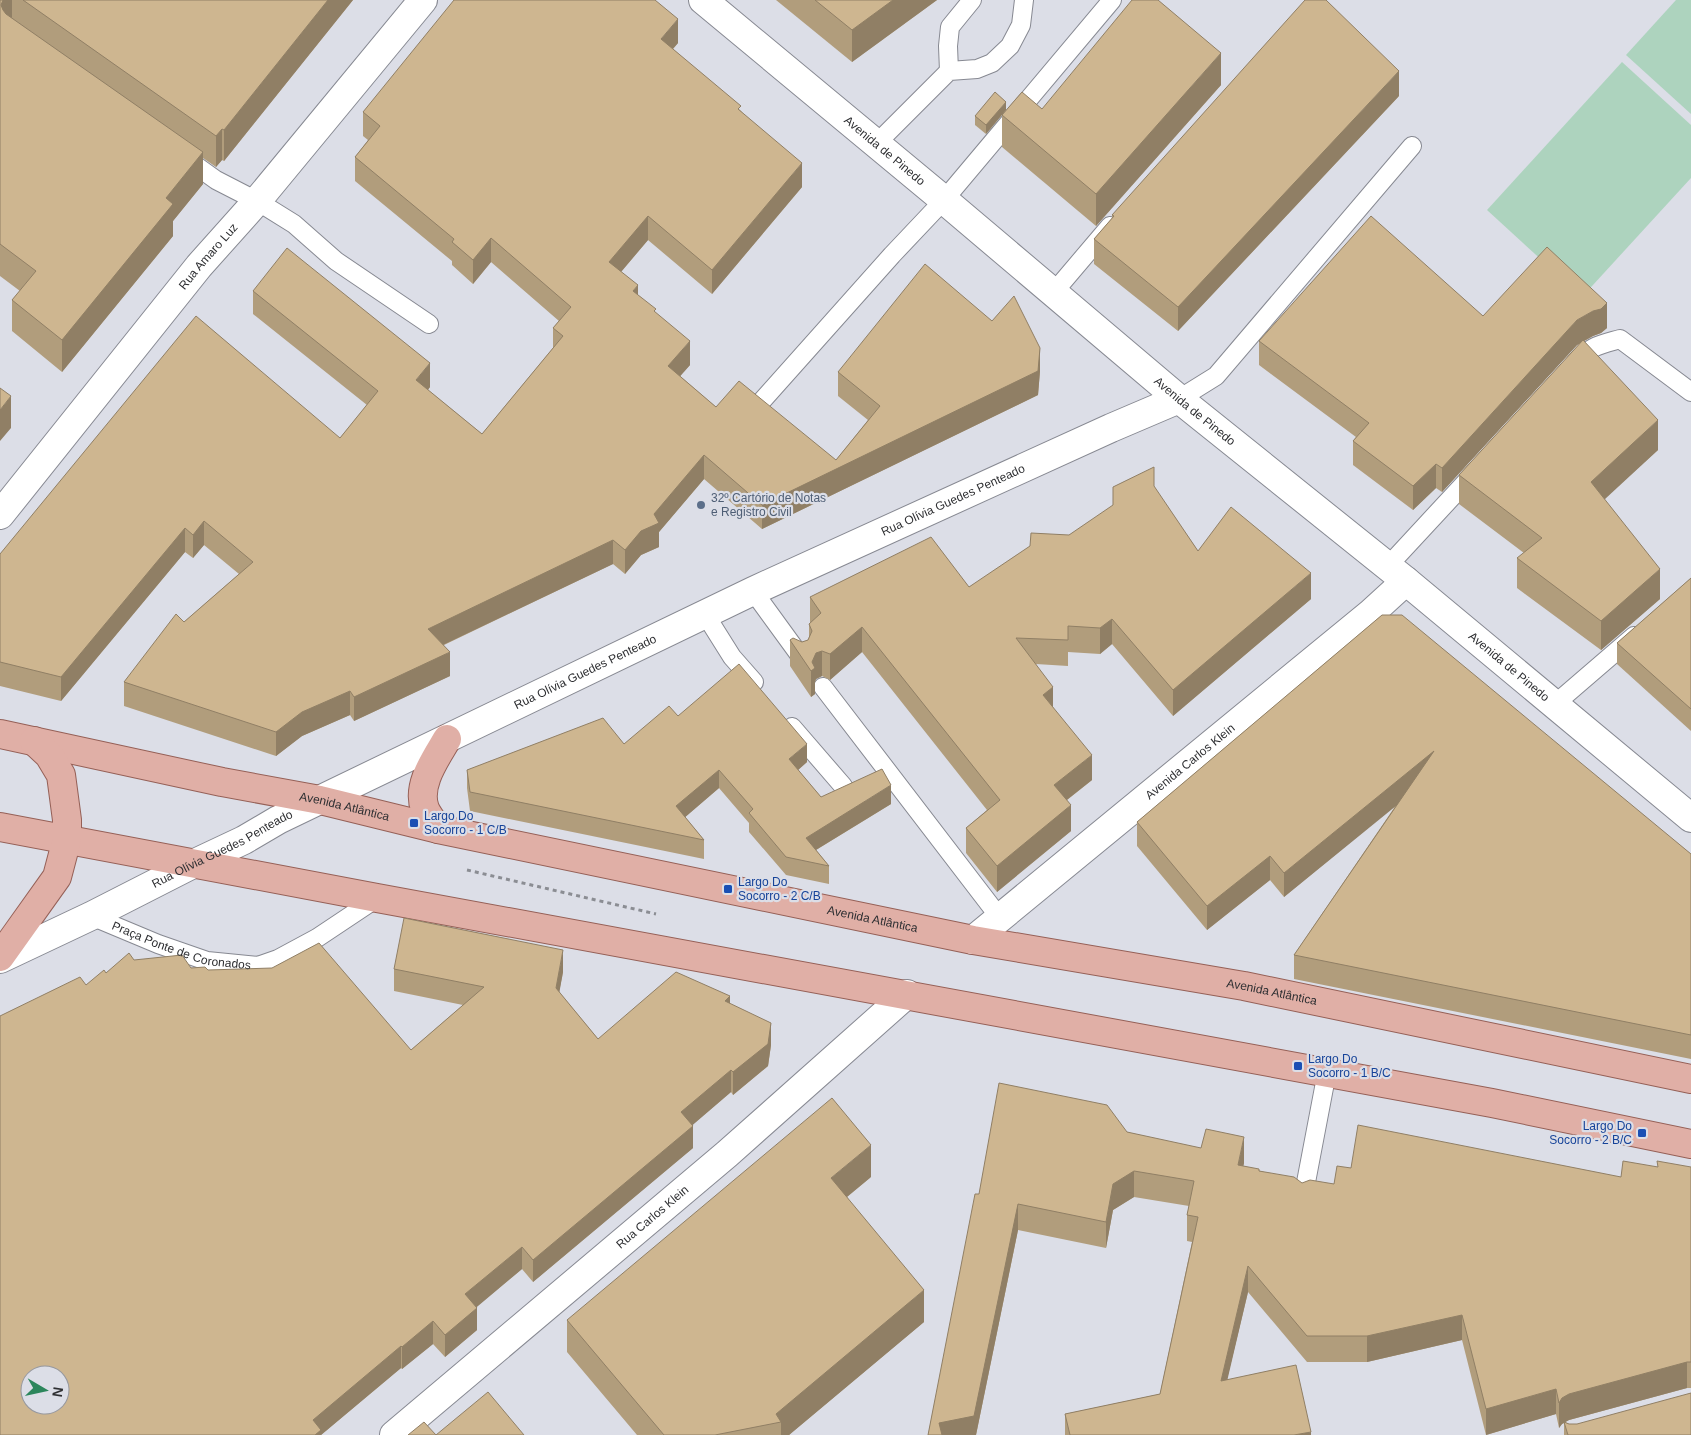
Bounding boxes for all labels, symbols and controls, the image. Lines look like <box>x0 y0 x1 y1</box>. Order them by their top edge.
street label: Avenida de Pinedo <box>841 113 928 188</box>
street label: Rua Amaro Luz <box>176 221 241 292</box>
street label: Avenida de Pinedo <box>1151 374 1238 449</box>
street label: Rua Olívia Guedes Penteado <box>879 461 1027 539</box>
place label: 32º Cartório de Notas e Registro Civil <box>711 491 826 519</box>
marker: 32º Cartório de Notas e Registro Civil <box>695 499 707 511</box>
street label: Avenida de Pinedo <box>1466 629 1552 704</box>
street label: Rua Olívia Guedes Penteado <box>512 631 659 712</box>
street label: Avenida Carlos Klein <box>1143 721 1238 802</box>
street label: Avenida Atlântica <box>298 789 391 824</box>
street label: Rua Olívia Guedes Penteado <box>149 807 295 891</box>
place label: Largo Do Socorro - 1 C/B <box>424 809 507 837</box>
marker: Largo Do Socorro - 1 C/B <box>408 817 420 829</box>
place label: Largo Do Socorro - 2 C/B <box>738 875 821 903</box>
marker: Largo Do Socorro - 2 C/B <box>722 883 734 895</box>
street label: Avenida Atlântica <box>826 903 919 935</box>
street label: Praça Ponte de Coronados <box>110 919 252 972</box>
street label: Avenida Atlântica <box>1226 976 1319 1008</box>
place label: Largo Do Socorro - 1 B/C <box>1308 1052 1391 1080</box>
marker: Largo Do Socorro - 1 B/C <box>1292 1060 1304 1072</box>
place label: Largo Do Socorro - 2 B/C <box>1549 1119 1632 1147</box>
marker: Largo Do Socorro - 2 B/C <box>1636 1127 1648 1139</box>
street label: Rua Carlos Klein <box>613 1183 691 1251</box>
north arrow <box>20 1365 70 1415</box>
text: N <box>49 1386 67 1398</box>

